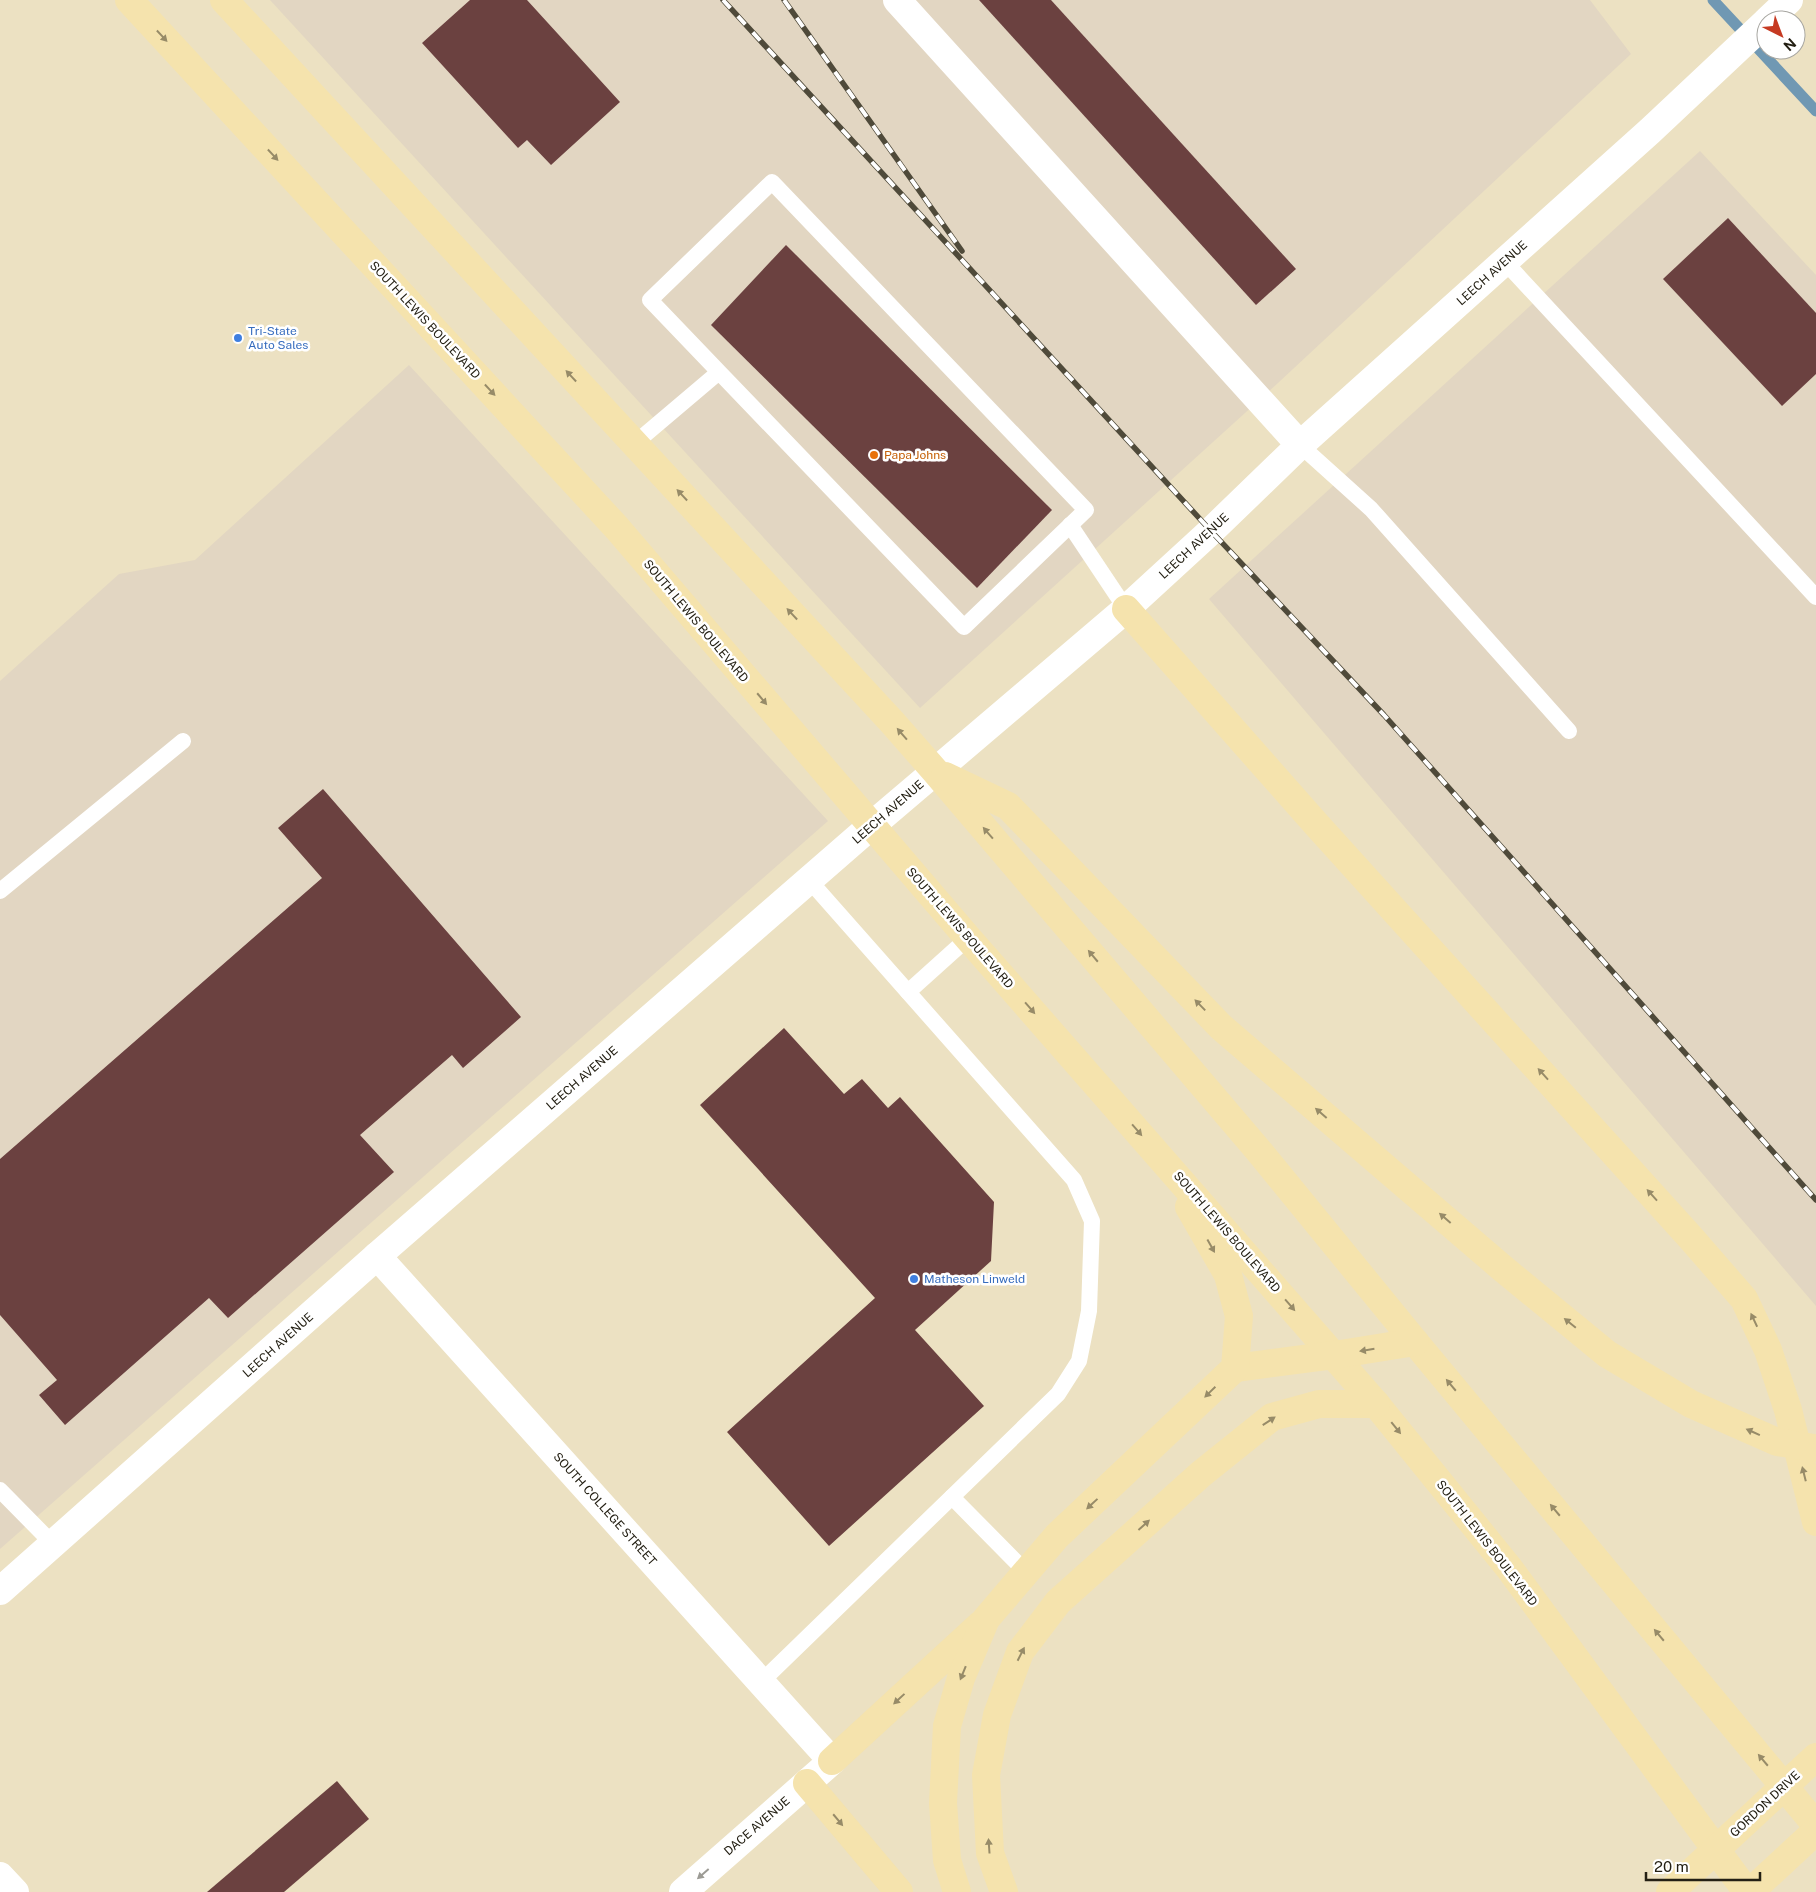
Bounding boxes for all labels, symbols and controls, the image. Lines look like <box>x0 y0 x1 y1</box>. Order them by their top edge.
north arrow <box>1756 10 1806 60</box>
one-way arrow <box>156 29 168 41</box>
text: N <box>1780 35 1799 54</box>
one-way arrow <box>267 149 278 162</box>
street label: LEECH AVENUE <box>1454 238 1530 308</box>
street label: SOUTH LEWIS BOULEVARD <box>367 258 483 382</box>
place label: Tri-State Auto Sales <box>248 324 308 352</box>
marker: Tri-State Auto Sales <box>232 332 244 344</box>
one-way arrow <box>565 371 577 383</box>
one-way arrow <box>484 384 495 397</box>
place label: Papa Johns <box>884 448 946 462</box>
marker: Papa Johns <box>868 449 880 461</box>
one-way arrow <box>676 490 688 502</box>
street label: LEECH AVENUE <box>1156 510 1232 582</box>
street label: SOUTH LEWIS BOULEVARD <box>641 557 751 685</box>
one-way arrow <box>786 609 798 621</box>
one-way arrow <box>756 692 768 704</box>
one-way arrow <box>897 728 908 741</box>
street label: LEECH AVENUE <box>850 777 926 847</box>
one-way arrow <box>982 826 993 839</box>
street label: SOUTH LEWIS BOULEVARD <box>904 865 1016 991</box>
one-way arrow <box>1088 950 1099 963</box>
one-way arrow <box>1194 999 1206 1011</box>
one-way arrow <box>1024 1001 1035 1014</box>
street label: LEECH AVENUE <box>544 1043 620 1113</box>
one-way arrow <box>1537 1069 1549 1081</box>
one-way arrow <box>1316 1107 1328 1119</box>
one-way arrow <box>1131 1123 1143 1135</box>
street label: SOUTH LEWIS BOULEVARD <box>1171 1169 1283 1295</box>
one-way arrow <box>1646 1189 1658 1201</box>
one-way arrow <box>1439 1213 1452 1224</box>
one-way arrow <box>1207 1240 1216 1253</box>
place label: Matheson Linweld <box>924 1272 1025 1286</box>
marker: Matheson Linweld <box>908 1273 920 1285</box>
one-way arrow <box>1284 1299 1295 1311</box>
street label: LEECH AVENUE <box>240 1310 316 1380</box>
one-way arrow <box>1749 1313 1757 1327</box>
one-way arrow <box>1563 1317 1576 1328</box>
one-way arrow <box>1359 1346 1375 1354</box>
one-way arrow <box>1446 1379 1457 1391</box>
one-way arrow <box>1204 1386 1216 1398</box>
one-way arrow <box>1262 1416 1276 1425</box>
one-way arrow <box>1390 1422 1401 1435</box>
one-way arrow <box>1746 1427 1760 1435</box>
street label: SOUTH COLLEGE STREET <box>551 1450 659 1568</box>
one-way arrow <box>1800 1467 1808 1482</box>
street label: SOUTH LEWIS BOULEVARD <box>1434 1477 1540 1609</box>
one-way arrow <box>1086 1498 1098 1510</box>
one-way arrow <box>1550 1504 1561 1516</box>
one-way arrow <box>1138 1519 1150 1531</box>
one-way arrow <box>1654 1629 1665 1641</box>
one-way arrow <box>1017 1647 1025 1661</box>
one-way arrow <box>959 1666 967 1681</box>
one-way arrow <box>893 1693 905 1705</box>
one-way arrow <box>1757 1754 1768 1767</box>
street label: GORDON DRIVE <box>1727 1768 1803 1840</box>
street label: DACE AVENUE <box>721 1794 793 1858</box>
one-way arrow <box>833 1813 844 1826</box>
one-way arrow <box>985 1838 993 1854</box>
scale bar <box>1646 1850 1760 1882</box>
text: 20 m <box>1654 1858 1689 1875</box>
one-way arrow <box>698 1868 710 1880</box>

